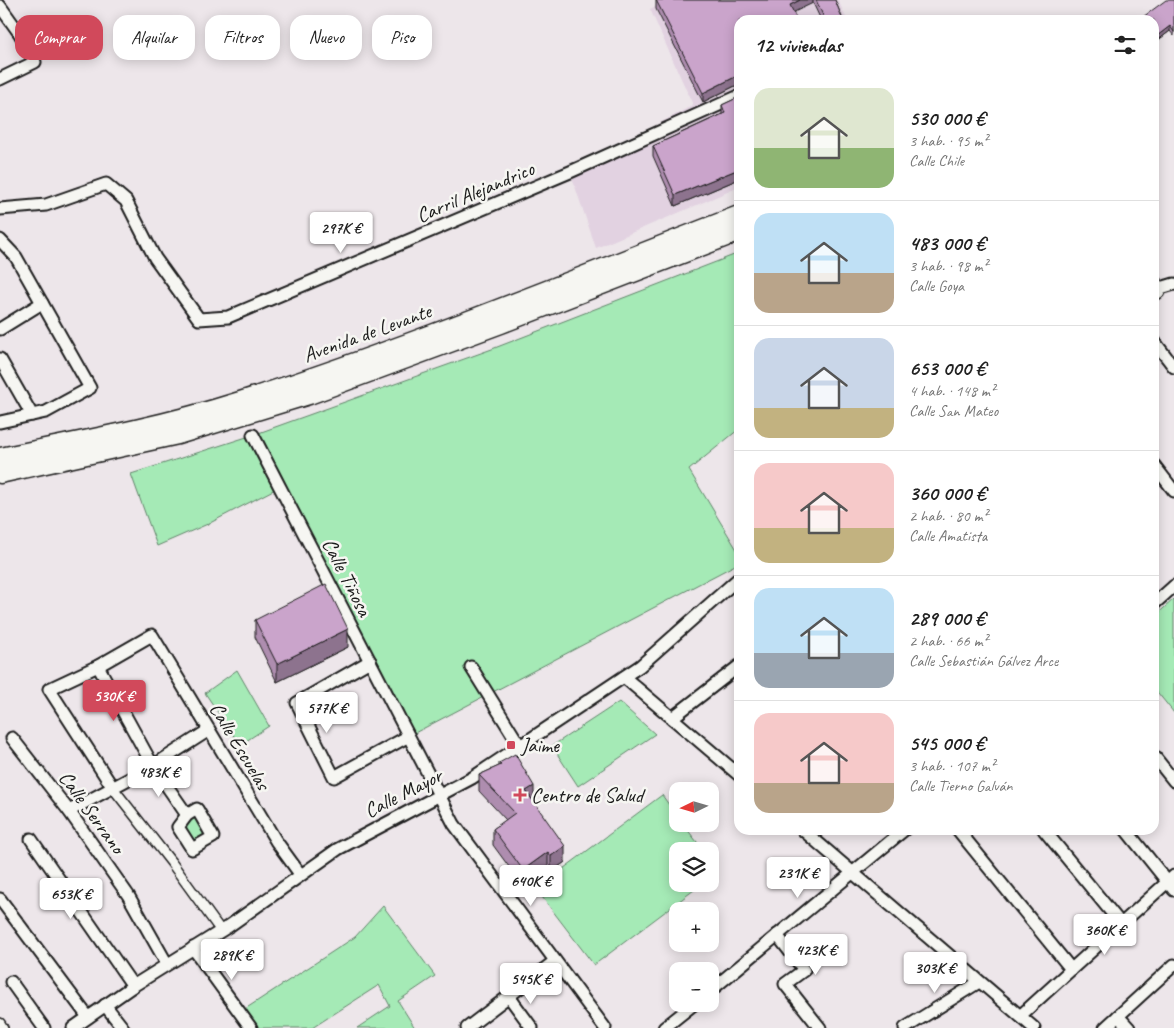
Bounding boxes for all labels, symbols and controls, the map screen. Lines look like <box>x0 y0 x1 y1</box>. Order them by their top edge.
chip: Comprar <box>15 15 103 60</box>
chip: Alquilar <box>113 15 195 60</box>
chip: Filtros <box>205 15 280 60</box>
chip: Nuevo <box>290 15 362 60</box>
chip: Piso <box>372 15 432 60</box>
icon: filters <box>1111 31 1139 59</box>
text: 12 viviendas <box>754 32 842 58</box>
text: 530 000 € <box>909 105 985 131</box>
icon: home <box>794 108 854 168</box>
text: 3 hab. · 95 m² <box>909 131 988 151</box>
text: Calle Chile <box>909 151 964 171</box>
street label: Carril Alejandrico <box>412 155 539 229</box>
pin: 297K € <box>300 212 382 254</box>
text: 297K € <box>321 218 361 238</box>
text: 483 000 € <box>909 230 985 256</box>
icon: home <box>794 233 854 293</box>
text: 3 hab. · 98 m² <box>909 256 988 276</box>
text: Calle Goya <box>909 276 964 296</box>
street label: Avenida de Levante <box>299 297 437 368</box>
text: 653 000 € <box>909 355 985 381</box>
icon: home <box>794 358 854 418</box>
text: 4 hab. · 148 m² <box>909 381 995 401</box>
text: Calle San Mateo <box>909 401 998 421</box>
text: 360 000 € <box>909 480 986 506</box>
icon: home <box>794 483 854 543</box>
text: 2 hab. · 80 m² <box>909 506 988 526</box>
text: Calle Amatista <box>909 526 987 546</box>
street label: Calle Tiñosa <box>316 534 378 622</box>
text: 289 000 € <box>909 605 985 631</box>
icon: home <box>794 608 854 668</box>
text: 2 hab. · 66 m² <box>909 631 988 651</box>
text: Calle Sebastián Gálvez Arce <box>909 651 1058 671</box>
pin: 530K € <box>73 680 155 722</box>
text: 530K € <box>94 686 134 706</box>
pin: 577K € <box>286 692 368 734</box>
street label: Calle Escuelas <box>204 697 277 796</box>
text: 577K € <box>307 698 347 718</box>
text: 545 000 € <box>909 730 985 756</box>
place label: Jaime <box>520 732 560 758</box>
icon: home <box>794 733 854 793</box>
marker: Jaime <box>505 739 517 751</box>
pin: 483K € <box>118 756 200 798</box>
text: 3 hab. · 107 m² <box>909 756 995 776</box>
street label: Calle Mayor <box>360 761 448 824</box>
text: 483K € <box>139 762 179 782</box>
street label: Calle Serrano <box>53 765 132 861</box>
text: Calle Tierno Galván <box>909 776 1013 796</box>
place label: Centro de Salud <box>531 782 646 808</box>
north arrow <box>669 782 719 832</box>
map controls <box>669 782 719 1012</box>
marker: Centro de Salud <box>513 788 527 802</box>
button: layers <box>669 842 719 892</box>
pin: 231K € <box>757 856 839 899</box>
text: 231K € <box>778 863 818 883</box>
pin: 640K € <box>490 864 572 907</box>
text: 640K € <box>510 871 552 891</box>
pin: 653K € <box>30 878 112 920</box>
text: 653K € <box>51 884 91 904</box>
button: + <box>669 902 719 952</box>
pin: 360K € <box>1064 914 1146 956</box>
text: 360K € <box>1084 920 1126 940</box>
pin: 423K € <box>775 934 857 976</box>
pin: 289K € <box>191 938 273 981</box>
text: 423K € <box>796 940 836 960</box>
text: 289K € <box>212 945 252 965</box>
pin: 303K € <box>894 952 976 994</box>
text: 303K € <box>915 958 955 978</box>
pin: 545K € <box>490 962 572 1005</box>
button: − <box>669 962 719 1012</box>
text: 545K € <box>511 969 551 989</box>

